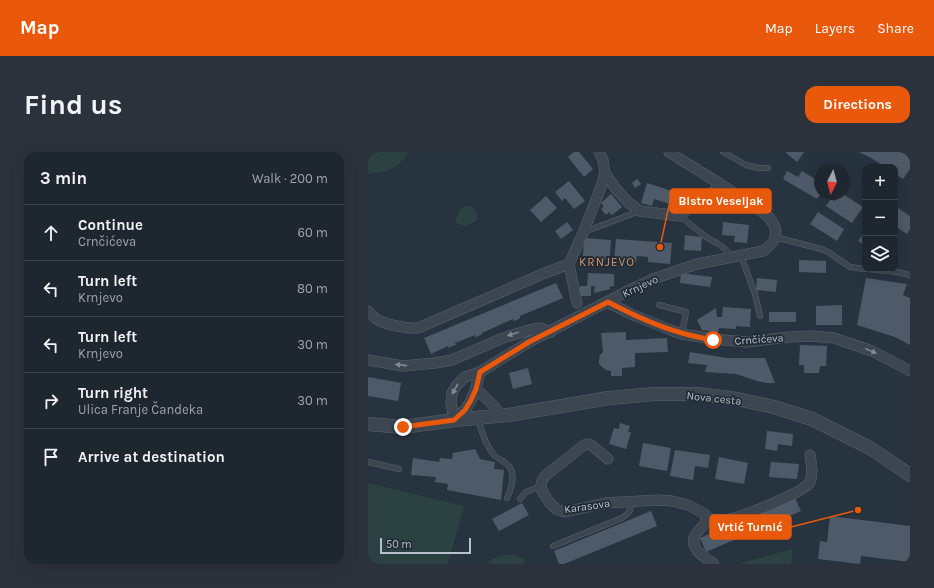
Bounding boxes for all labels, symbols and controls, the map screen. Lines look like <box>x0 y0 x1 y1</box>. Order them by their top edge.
text: Map <box>20 17 59 39</box>
text: Map <box>765 20 793 37</box>
text: Layers <box>815 20 855 37</box>
text: Share <box>877 20 914 37</box>
button: Directions <box>805 86 910 123</box>
text: Find us <box>24 88 123 121</box>
north arrow <box>814 164 850 200</box>
map controls <box>862 164 898 272</box>
button: + <box>862 164 898 200</box>
text: 3 min <box>40 168 87 188</box>
text: Walk · 200 m <box>252 171 328 186</box>
callout: Bistro Veseljak <box>670 189 771 213</box>
text: Bistro Veseljak <box>679 194 763 208</box>
button: − <box>862 200 898 236</box>
text: Continue <box>78 216 143 234</box>
icon: ahead <box>40 222 62 244</box>
text: 60 m <box>298 225 328 240</box>
text: Crnčićeva <box>78 234 136 249</box>
button: layers <box>862 236 898 272</box>
district label: KRNJEVO <box>579 255 635 269</box>
text: Turn left <box>78 272 137 290</box>
street label: Krnjevo <box>620 273 660 300</box>
icon: left <box>40 278 62 300</box>
text: 80 m <box>297 281 328 296</box>
text: Krnjevo <box>78 290 123 305</box>
text: Turn left <box>78 328 137 346</box>
one-way arrow <box>507 331 519 337</box>
route start <box>704 331 722 349</box>
street label: Crnčićeva <box>734 331 784 348</box>
icon: left <box>40 334 62 356</box>
text: 30 m <box>297 337 328 352</box>
text: Krnjevo <box>78 346 123 361</box>
one-way arrow <box>865 348 877 354</box>
one-way arrow <box>395 362 407 368</box>
one-way arrow <box>451 383 458 395</box>
text: Turn right <box>78 384 148 402</box>
street label: Nova cesta <box>686 389 742 408</box>
icon: right <box>40 390 62 412</box>
text: 30 m <box>297 393 328 408</box>
text: Ulica Franje Čandeka <box>78 402 203 417</box>
route end <box>394 418 412 436</box>
icon: arrive <box>40 446 62 468</box>
text: Arrive at destination <box>78 448 225 466</box>
street label: Karasova <box>563 497 611 516</box>
callout: Vrtić Turnić <box>710 515 791 539</box>
text: Vrtić Turnić <box>718 520 783 534</box>
scale bar <box>380 536 471 555</box>
text: 50 m <box>386 538 412 551</box>

